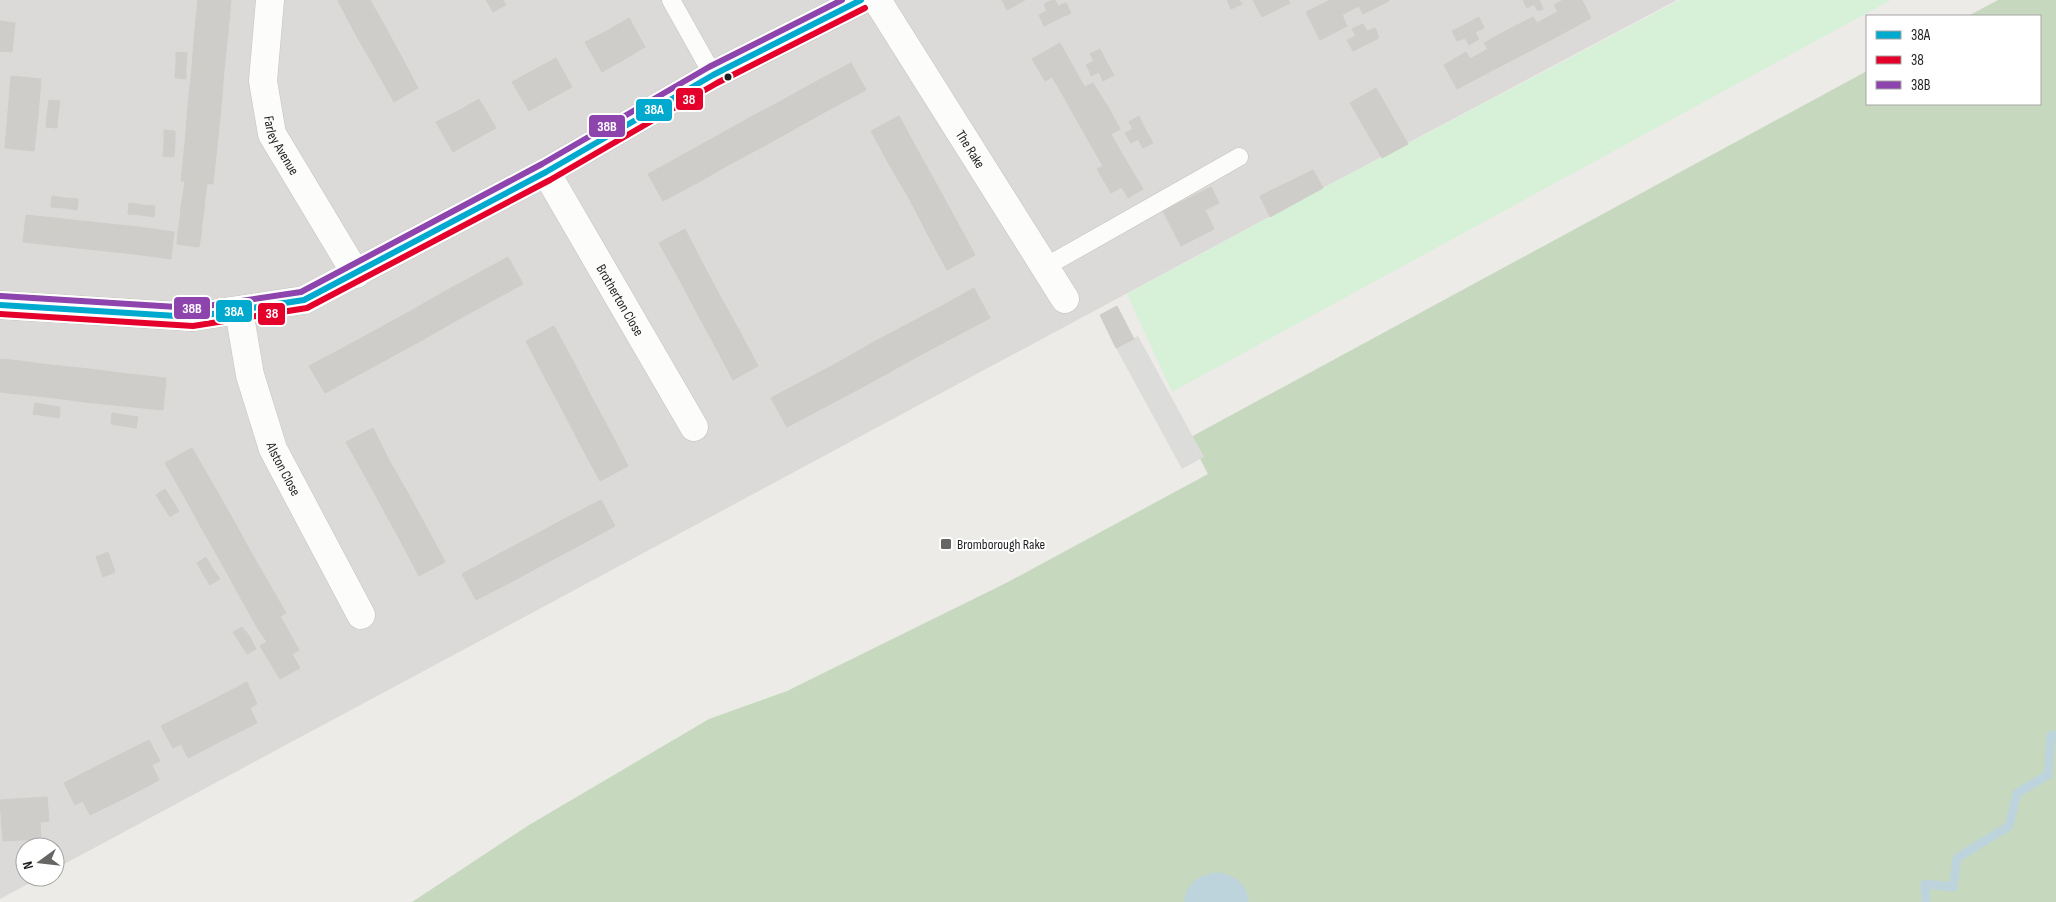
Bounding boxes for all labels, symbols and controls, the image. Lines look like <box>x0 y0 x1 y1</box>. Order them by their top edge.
legend <box>1866 15 2041 105</box>
text: 38A <box>1911 26 1931 45</box>
text: 38 <box>1911 51 1924 70</box>
unlabelled marker <box>723 72 733 82</box>
text: 38B <box>1911 76 1931 95</box>
line badge: 38 <box>675 87 704 111</box>
text: 38 <box>683 91 696 108</box>
line badge: 38A <box>635 98 673 122</box>
text: 38A <box>644 101 664 118</box>
line badge: 38B <box>588 114 626 138</box>
street label: Farley Avenue <box>260 115 303 178</box>
text: 38B <box>597 118 617 135</box>
street label: The Rake <box>952 127 989 172</box>
street label: Brotherton Close <box>592 261 647 339</box>
line badge: 38B <box>173 296 211 320</box>
line badge: 38A <box>215 299 253 323</box>
text: 38B <box>182 300 202 317</box>
line badge: 38 <box>257 302 286 326</box>
text: 38A <box>224 303 244 320</box>
text: 38 <box>266 305 279 322</box>
street label: Alston Close <box>262 440 304 499</box>
place label: Bromborough Rake <box>957 536 1045 553</box>
marker: Bromborough Rake <box>939 537 953 551</box>
north arrow <box>15 837 65 887</box>
text: N <box>19 859 37 871</box>

